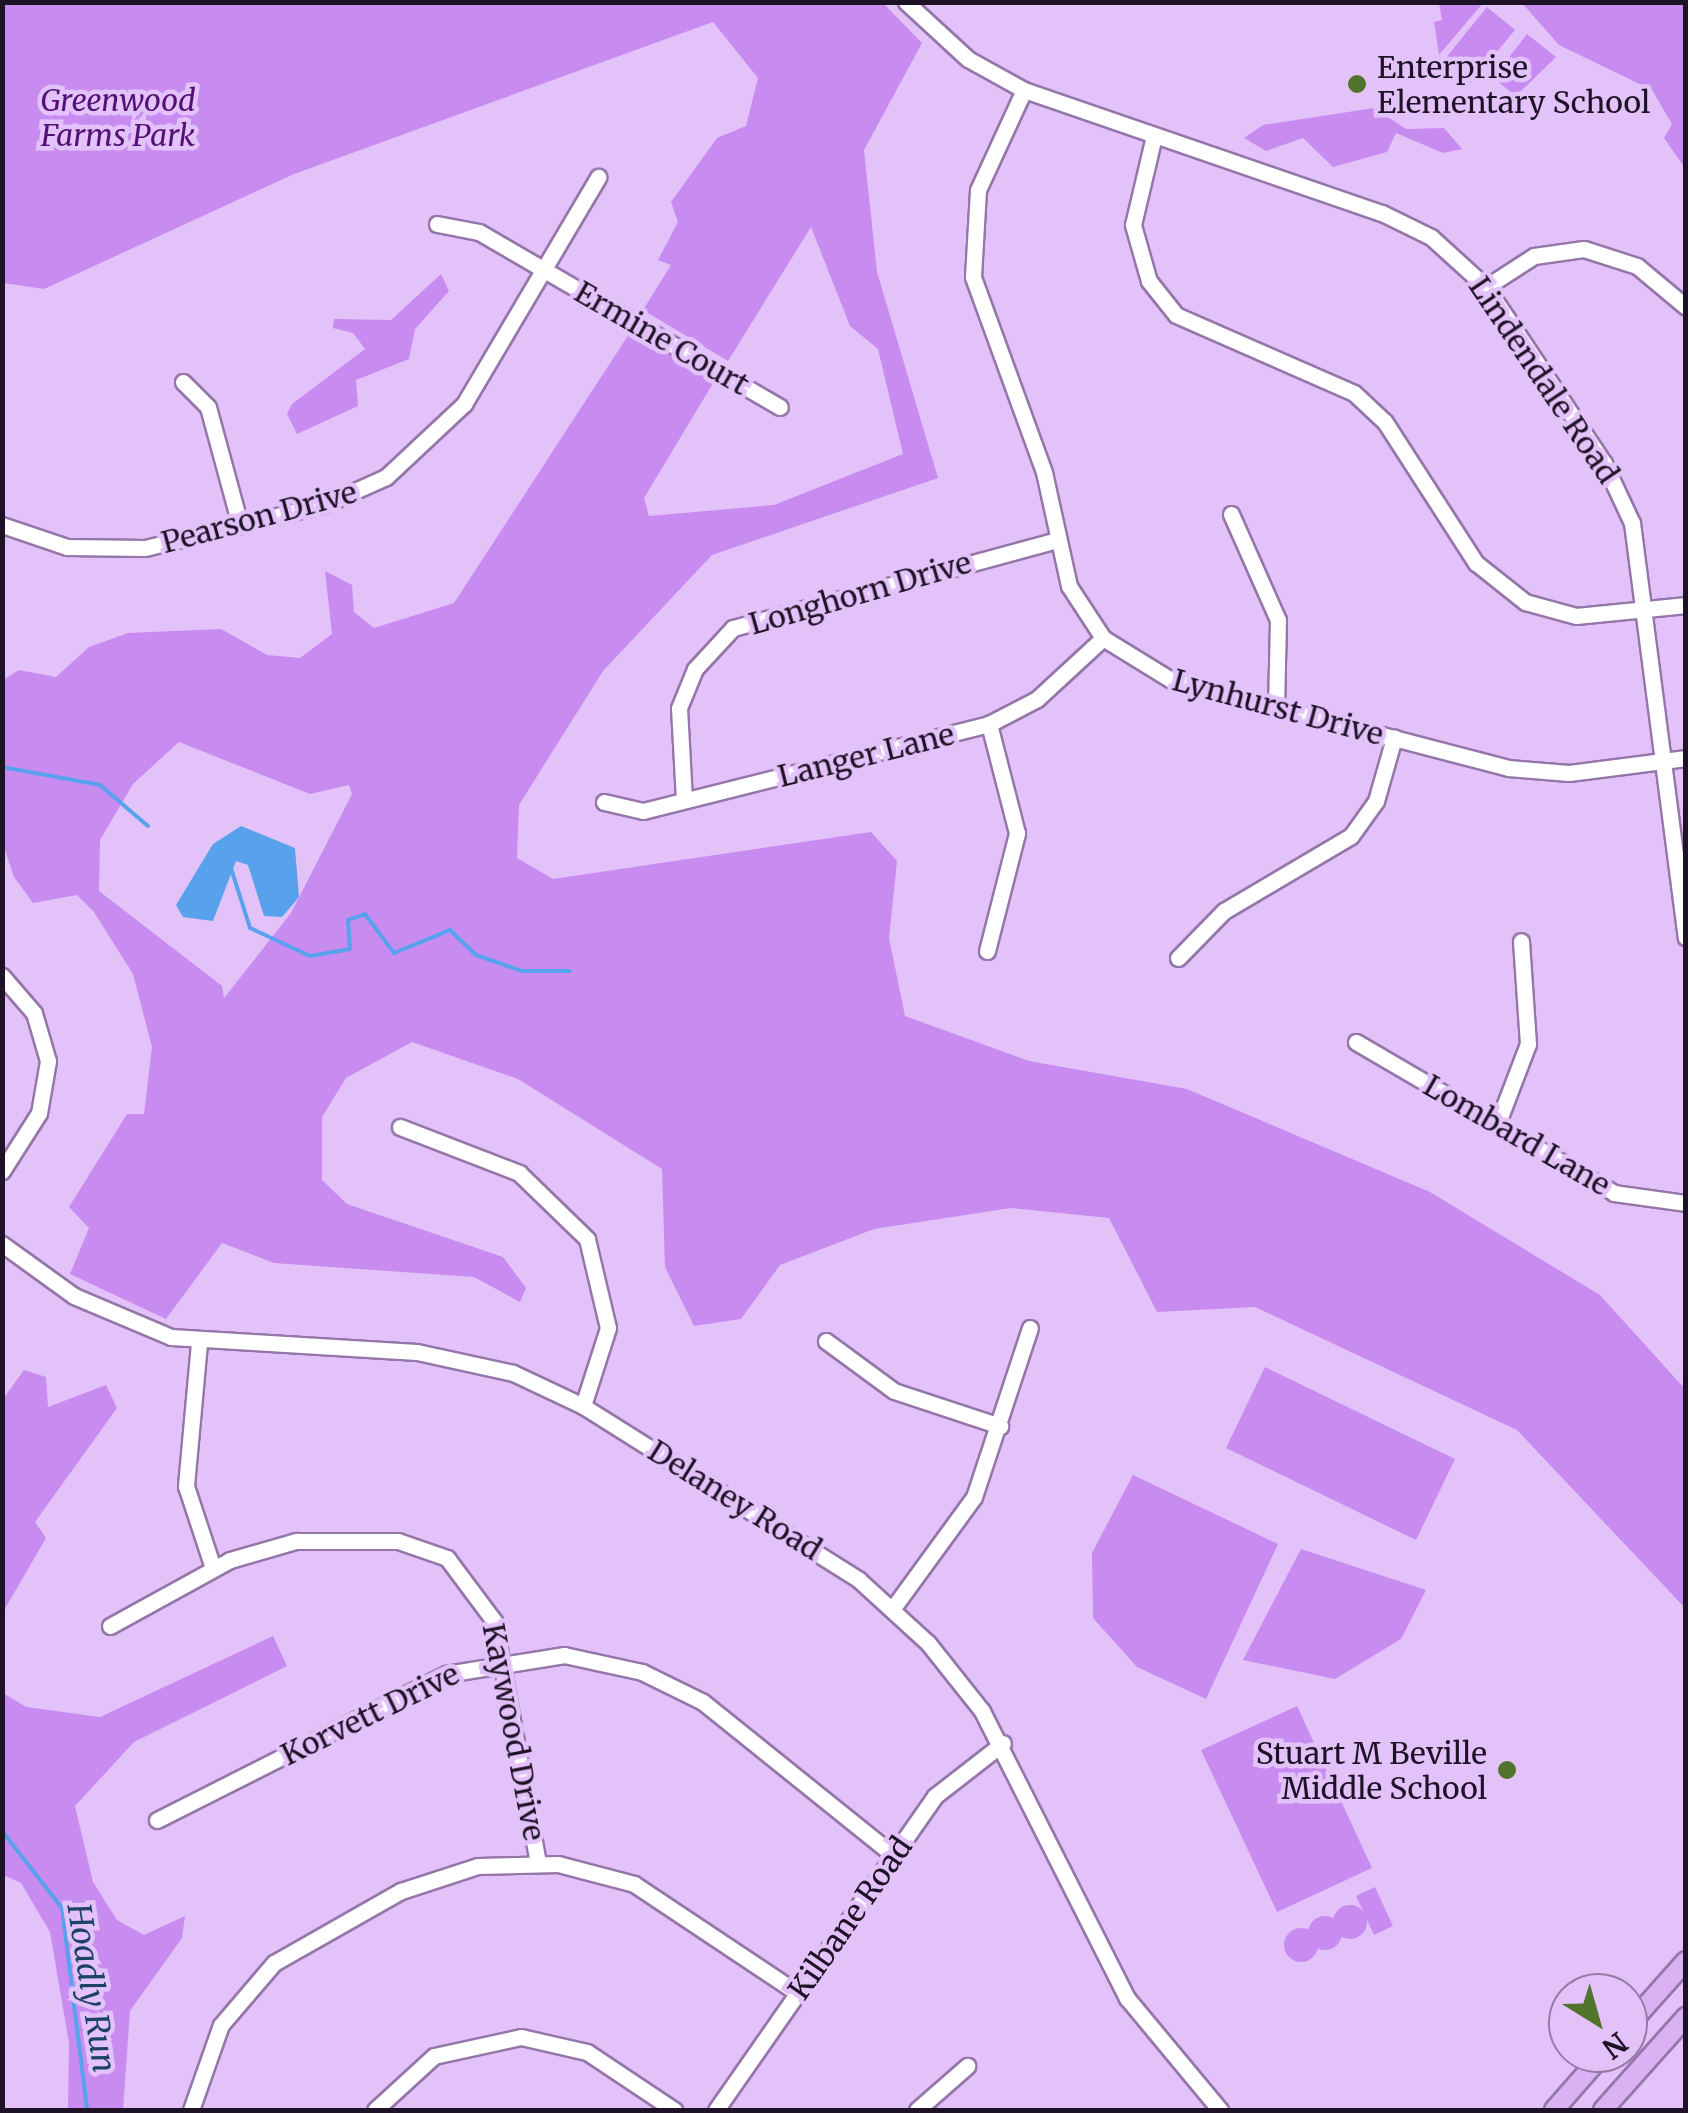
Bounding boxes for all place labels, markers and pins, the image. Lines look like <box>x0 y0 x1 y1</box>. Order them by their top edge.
place label: Enterprise Elementary School <box>1377 49 1650 120</box>
marker: Enterprise Elementary School <box>1346 73 1368 95</box>
place label: Stuart M Beville Middle School <box>1256 1735 1487 1806</box>
marker: Stuart M Beville Middle School <box>1496 1759 1518 1781</box>

